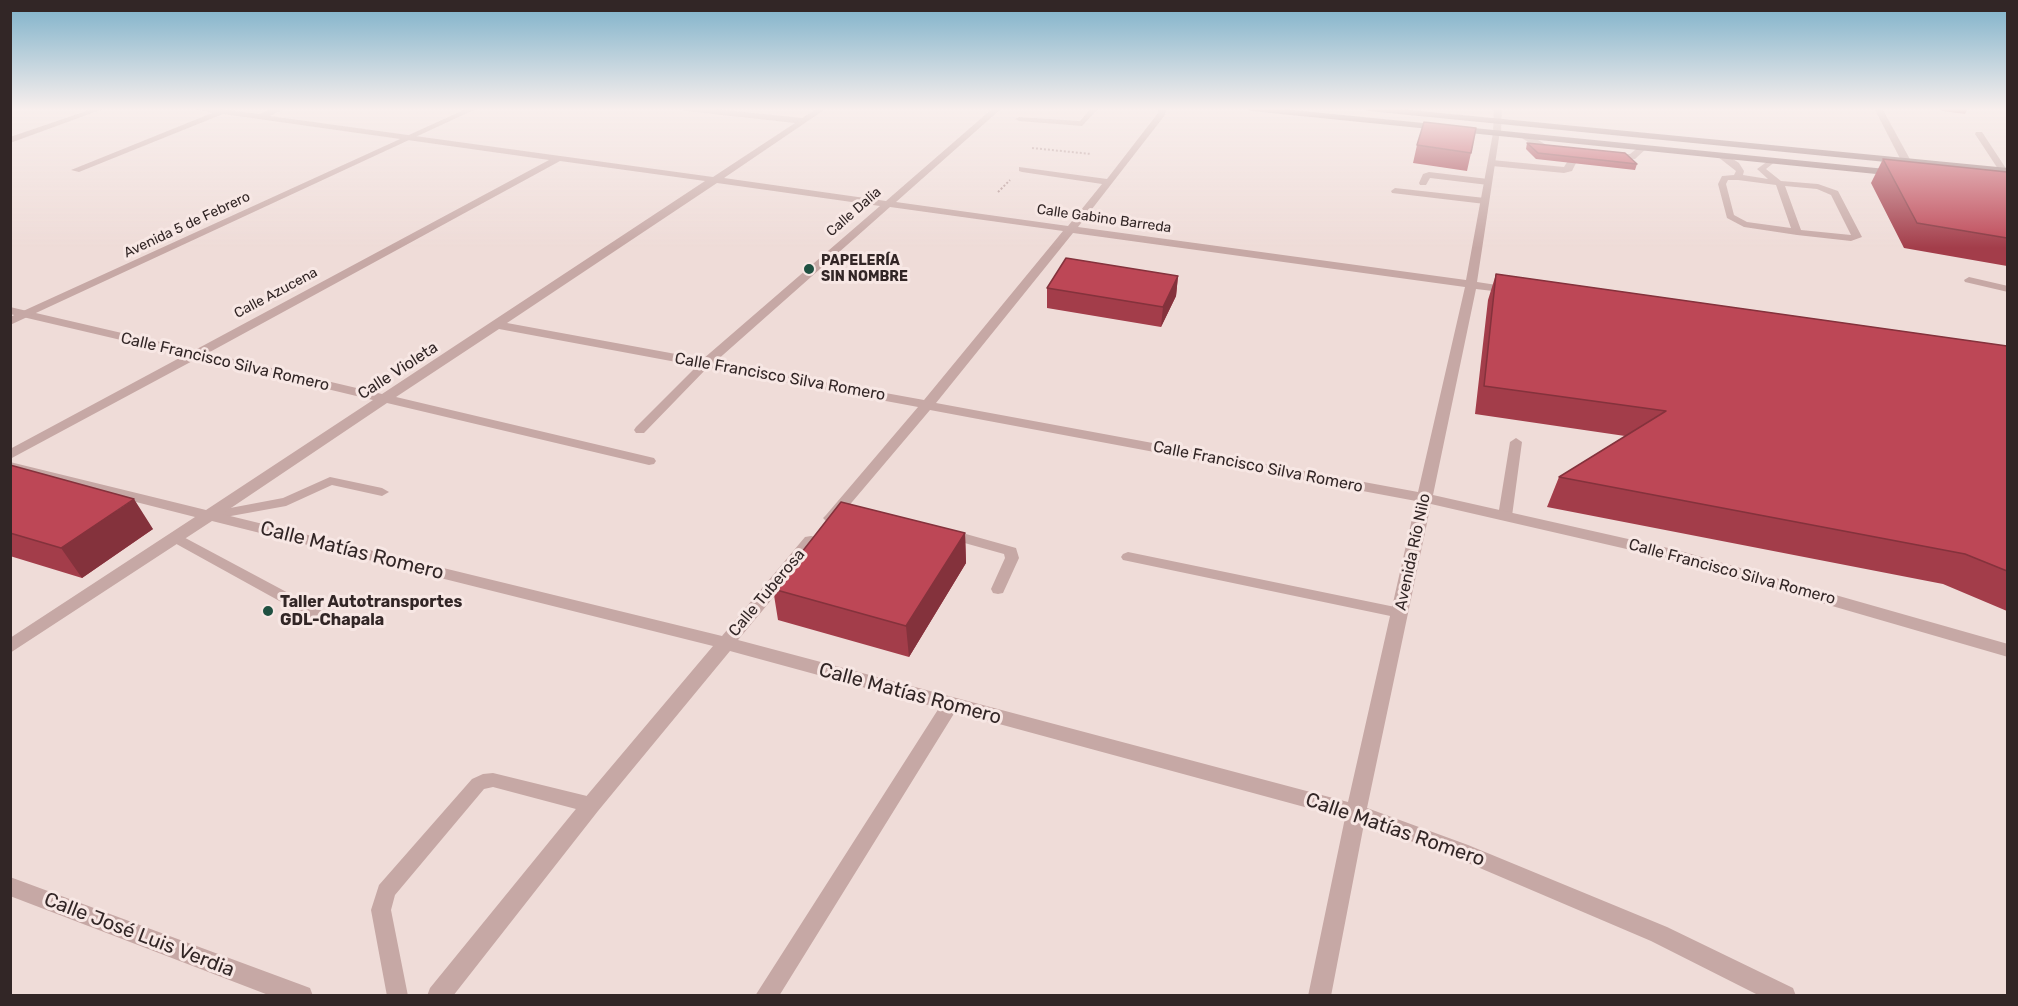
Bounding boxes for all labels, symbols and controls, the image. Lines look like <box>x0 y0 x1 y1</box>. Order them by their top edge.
street label: Calle Dalia <box>823 184 885 240</box>
street label: Avenida 5 de Febrero <box>121 188 253 262</box>
street label: Calle Gabino Barreda <box>1036 201 1172 237</box>
place label: PAPELERÍA SIN NOMBRE <box>821 253 908 286</box>
marker: PAPELERÍA SIN NOMBRE <box>802 262 816 276</box>
street label: Calle Azucena <box>232 264 320 322</box>
street label: Calle Francisco Silva Romero <box>119 329 331 395</box>
street label: Calle Violeta <box>354 338 442 404</box>
street label: Calle Francisco Silva Romero <box>673 349 887 405</box>
street label: Calle Francisco Silva Romero <box>1151 437 1365 497</box>
street label: Avenida Río Nilo <box>1391 492 1435 612</box>
street label: Calle Matías Romero <box>258 517 446 585</box>
street label: Calle Francisco Silva Romero <box>1626 535 1838 609</box>
street label: Calle Tuberosa <box>725 545 809 641</box>
place label: Taller Autotransportes GDL-Chapala <box>280 592 462 630</box>
marker: Taller Autotransportes GDL-Chapala <box>261 604 275 618</box>
street label: Calle Matías Romero <box>816 658 1004 730</box>
street label: Calle Matías Romero <box>1302 788 1488 872</box>
street label: Calle José Luis Verdia <box>40 888 238 982</box>

